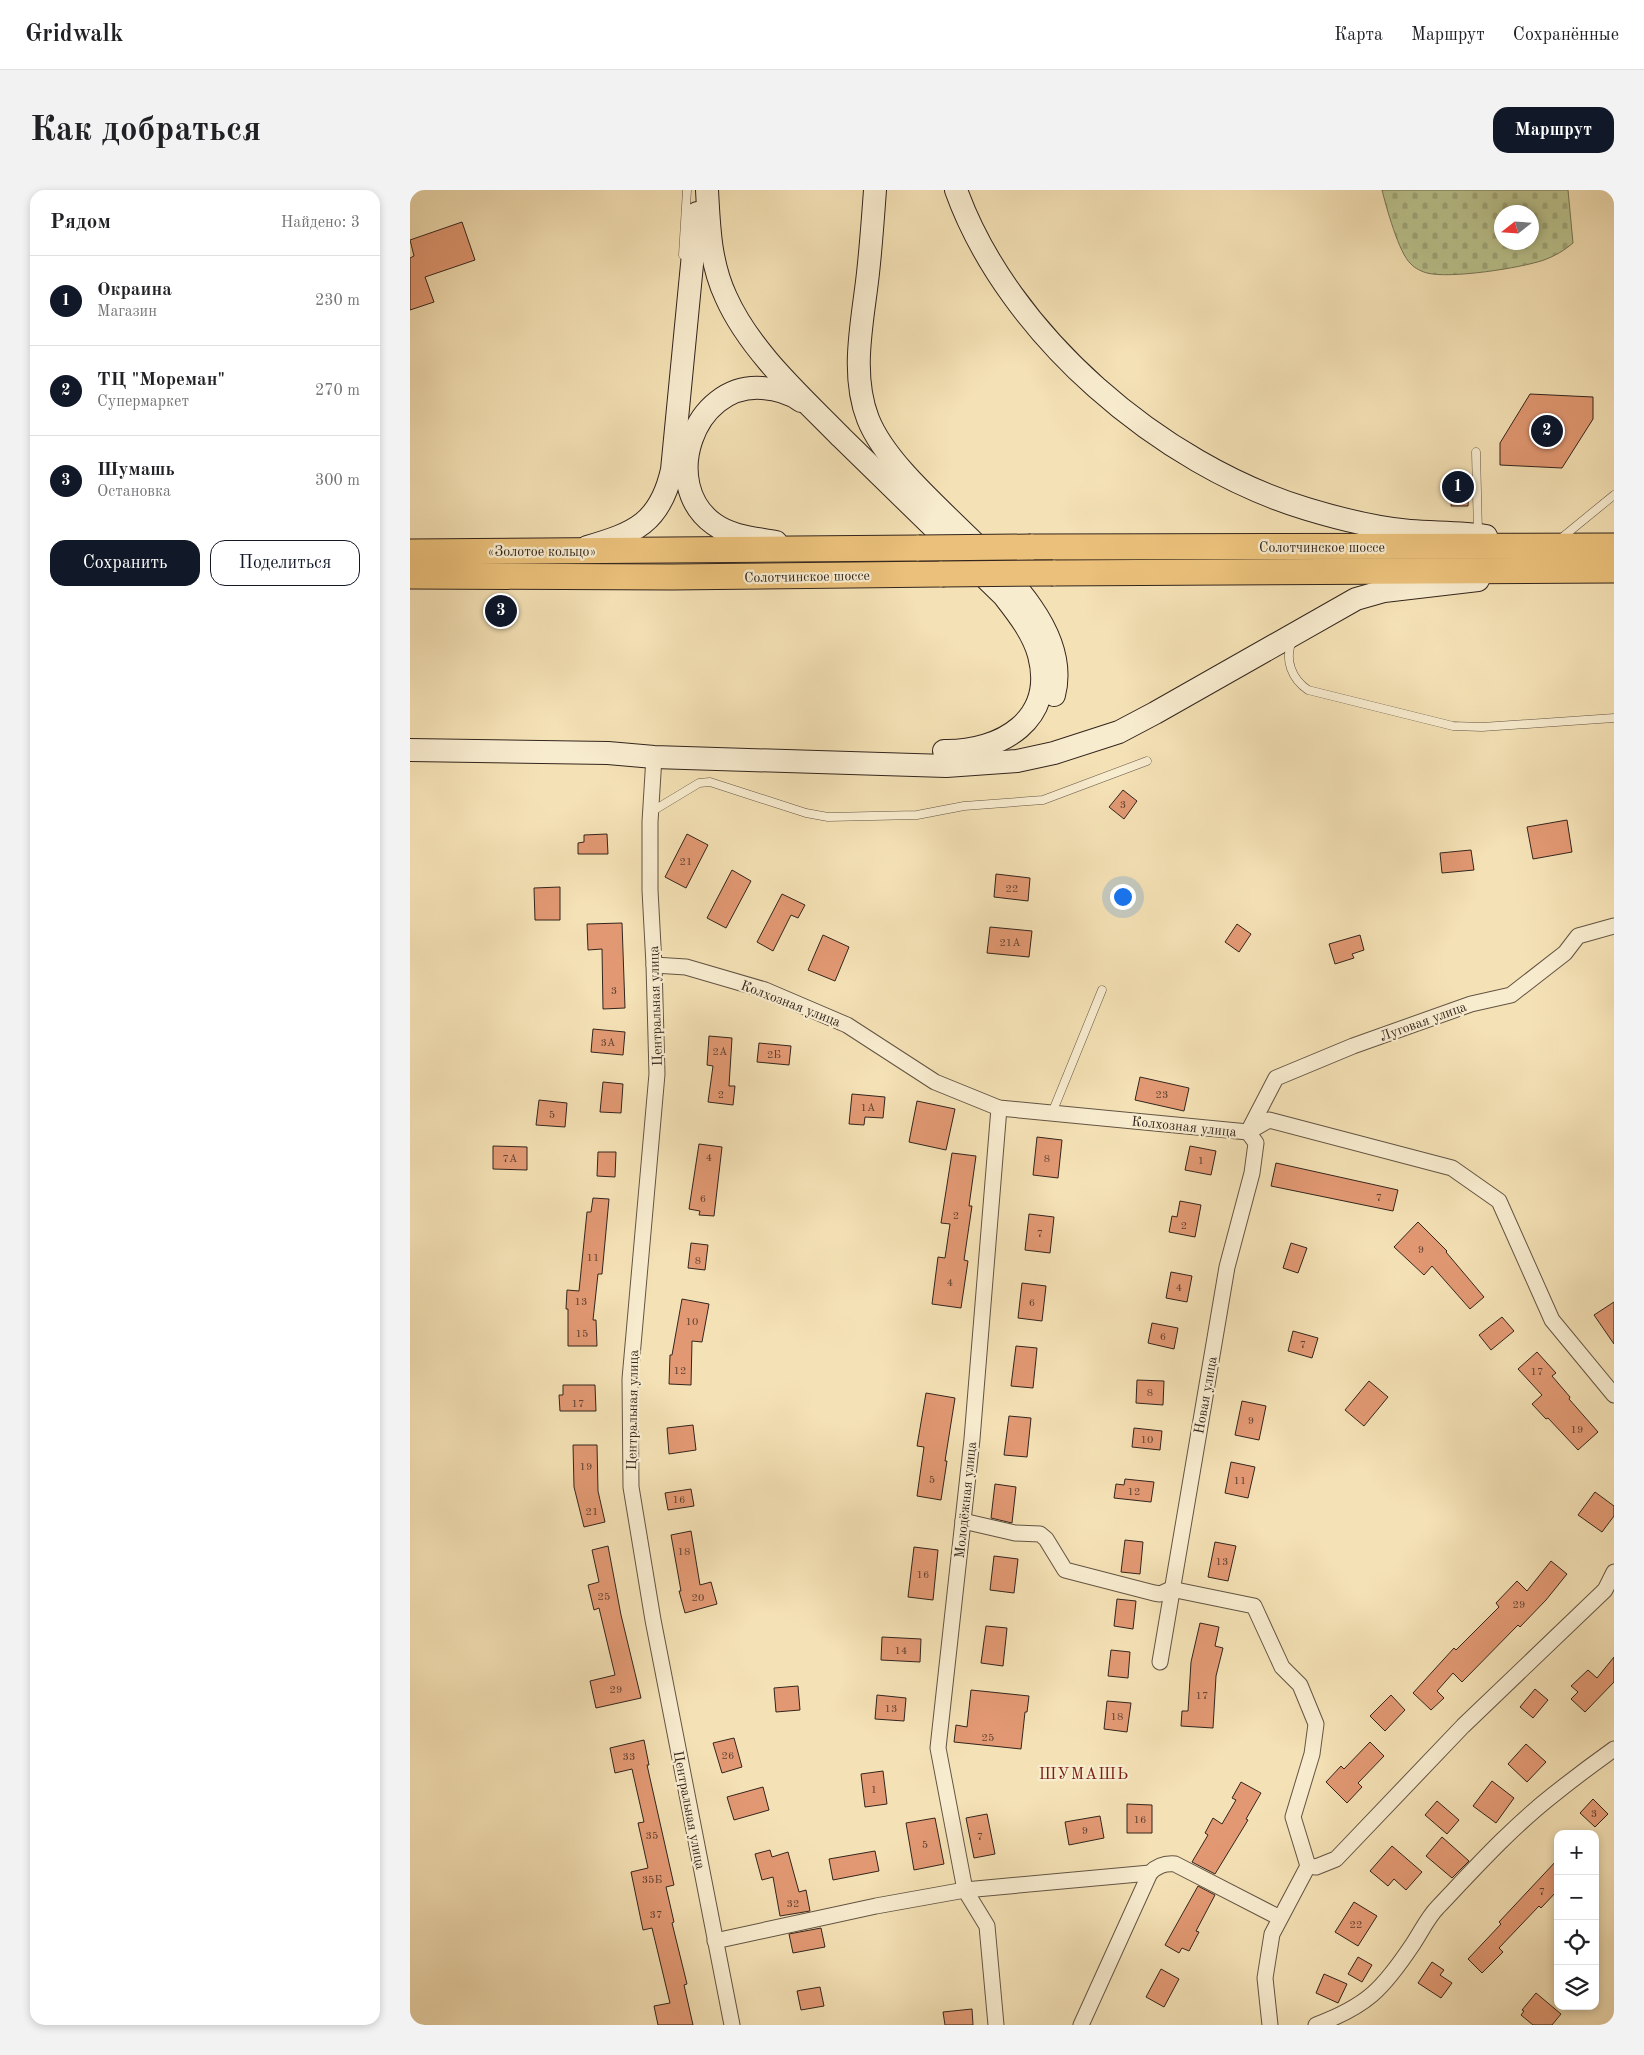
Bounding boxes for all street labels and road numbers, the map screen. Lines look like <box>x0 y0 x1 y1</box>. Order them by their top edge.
street label: Солотчинское шоссе <box>1259 541 1385 555</box>
street label: «Золотое кольцо» <box>488 545 596 559</box>
street label: Солотчинское шоссе <box>744 569 870 585</box>
street label: Центральная улица <box>647 945 665 1066</box>
street label: Колхозная улица <box>739 978 843 1029</box>
street label: Луговая улица <box>1378 1000 1469 1044</box>
street label: Колхозная улица <box>1131 1115 1237 1139</box>
street label: Центральная улица <box>625 1350 641 1470</box>
street label: Новая улица <box>1192 1355 1220 1435</box>
street label: Молодёжная улица <box>953 1441 979 1559</box>
street label: Центральная улица <box>671 1750 707 1871</box>

